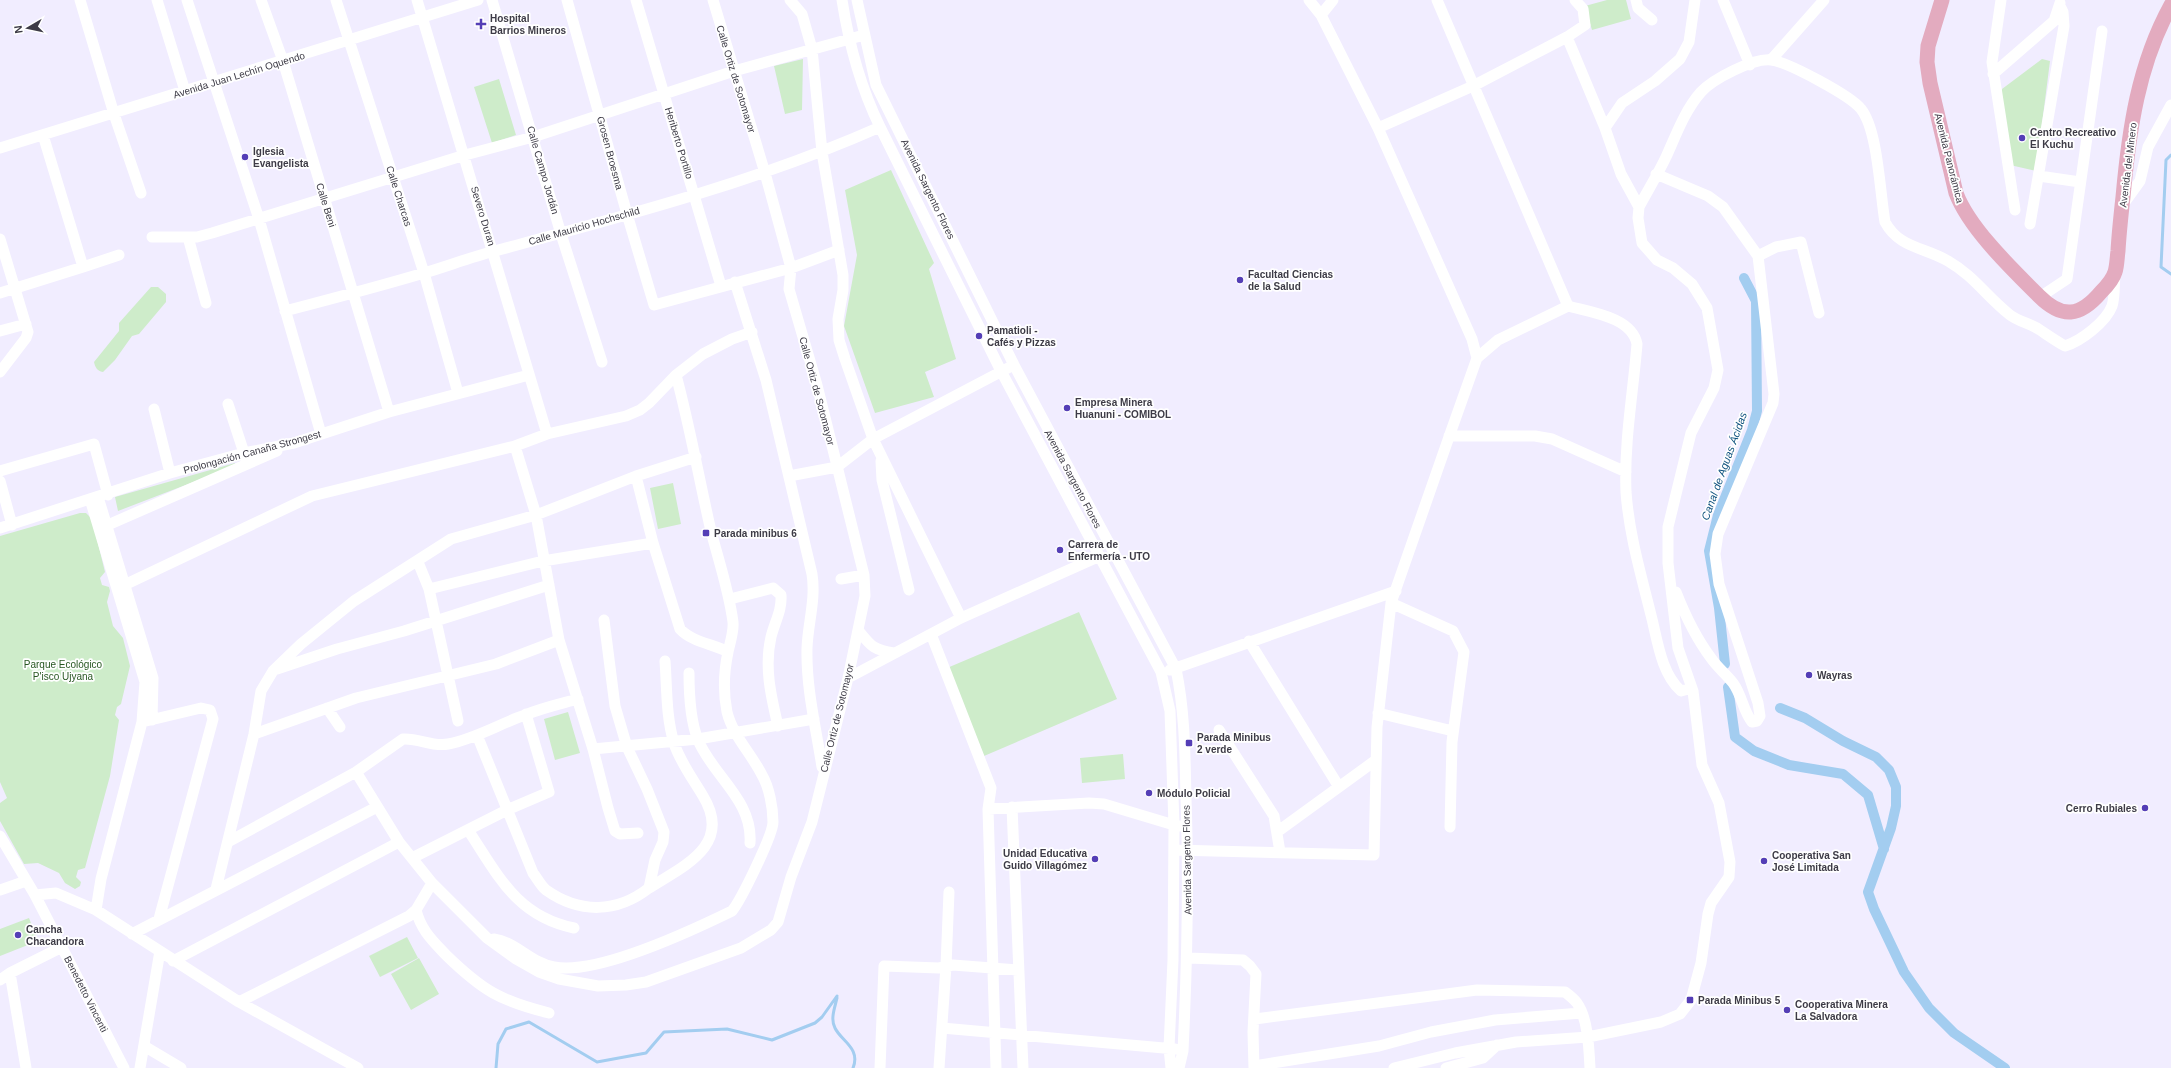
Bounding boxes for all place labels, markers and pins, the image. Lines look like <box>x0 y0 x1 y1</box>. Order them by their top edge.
place label: Hospital Barrios Mineros <box>490 13 567 36</box>
marker: Hospital Barrios Mineros <box>475 18 487 30</box>
place label: Centro Recreativo El Kuchu <box>2030 127 2116 150</box>
marker: Centro Recreativo El Kuchu <box>2017 133 2027 143</box>
place label: Iglesia Evangelista <box>253 146 309 169</box>
marker: Iglesia Evangelista <box>240 152 250 162</box>
place label: Facultad Ciencias de la Salud <box>1248 269 1333 292</box>
marker: Facultad Ciencias de la Salud <box>1235 275 1245 285</box>
place label: Pamatioli - Cafés y Pizzas <box>987 325 1056 348</box>
marker: Pamatioli - Cafés y Pizzas <box>974 331 984 341</box>
place label: Empresa Minera Huanuni - COMIBOL <box>1075 397 1171 420</box>
marker: Empresa Minera Huanuni - COMIBOL <box>1062 403 1072 413</box>
marker: Parada minibus 6 <box>701 528 711 538</box>
place label: Parada minibus 6 <box>714 528 797 539</box>
place label: Carrera de Enfermería - UTO <box>1068 539 1150 562</box>
marker: Carrera de Enfermería - UTO <box>1055 545 1065 555</box>
marker: Wayras <box>1804 670 1814 680</box>
place label: Wayras <box>1817 670 1853 681</box>
place label: Parada Minibus 2 verde <box>1197 732 1271 755</box>
marker: Parada Minibus 2 verde <box>1184 738 1194 748</box>
marker: Módulo Policial <box>1144 788 1154 798</box>
place label: Módulo Policial <box>1157 788 1231 799</box>
place label: Cerro Rubiales <box>2066 803 2137 814</box>
marker: Cerro Rubiales <box>2140 803 2150 813</box>
place label: Unidad Educativa Guido Villagómez <box>1003 848 1087 871</box>
place label: Cooperativa San José Limitada <box>1772 850 1851 873</box>
marker: Unidad Educativa Guido Villagómez <box>1090 854 1100 864</box>
marker: Cooperativa San José Limitada <box>1759 856 1769 866</box>
place label: Cancha Chacandora <box>26 924 84 947</box>
marker: Cancha Chacandora <box>13 930 23 940</box>
marker: Parada Minibus 5 <box>1685 995 1695 1005</box>
place label: Parada Minibus 5 <box>1698 995 1781 1006</box>
place label: Cooperativa Minera La Salvadora <box>1795 999 1888 1022</box>
marker: Cooperativa Minera La Salvadora <box>1782 1005 1792 1015</box>

